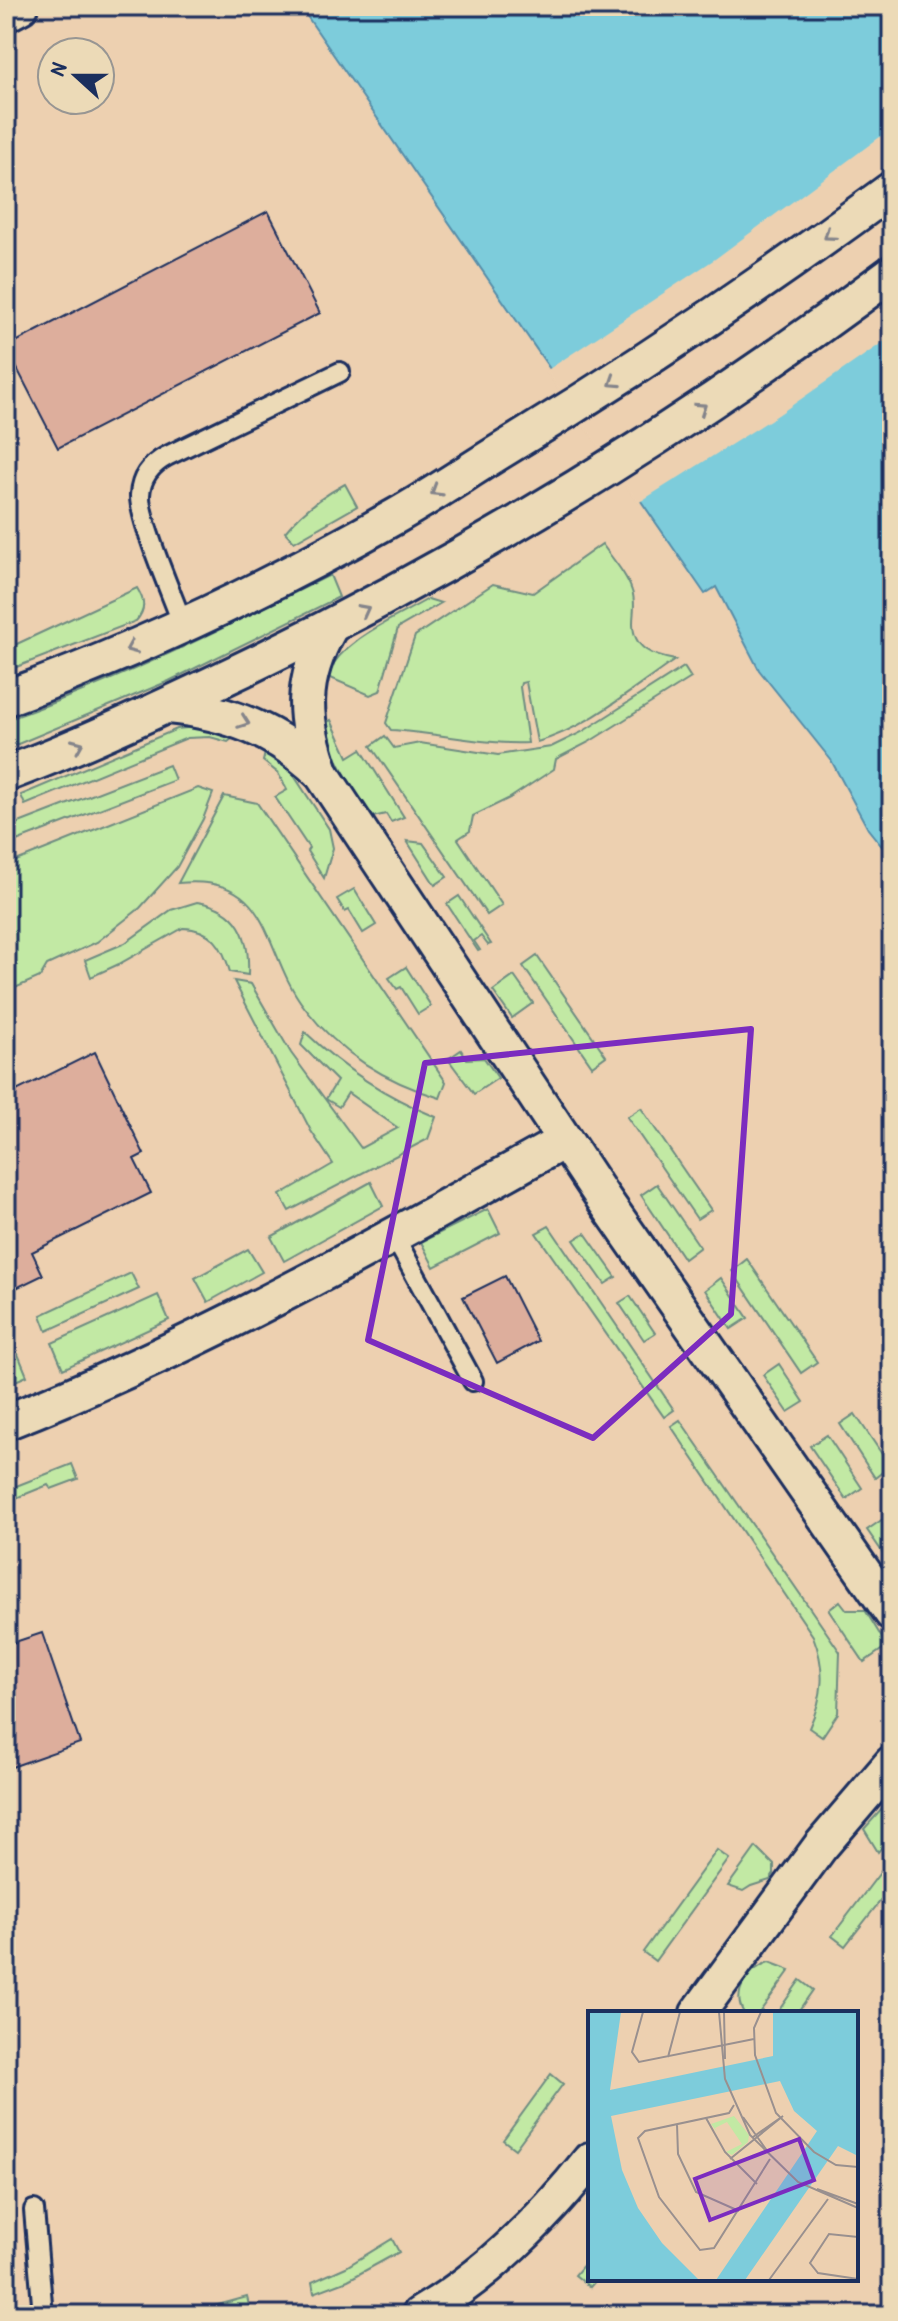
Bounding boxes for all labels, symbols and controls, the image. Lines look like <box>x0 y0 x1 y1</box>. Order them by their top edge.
north arrow <box>36 36 116 116</box>
text: N <box>41 58 74 80</box>
one-way arrow <box>823 226 838 240</box>
one-way arrow <box>609 372 623 387</box>
one-way arrow <box>692 403 707 418</box>
one-way arrow <box>430 481 445 497</box>
one-way arrow <box>355 604 370 619</box>
one-way arrow <box>125 638 139 654</box>
one-way arrow <box>236 712 250 729</box>
one-way arrow <box>70 738 84 754</box>
inset map <box>588 2011 858 2281</box>

